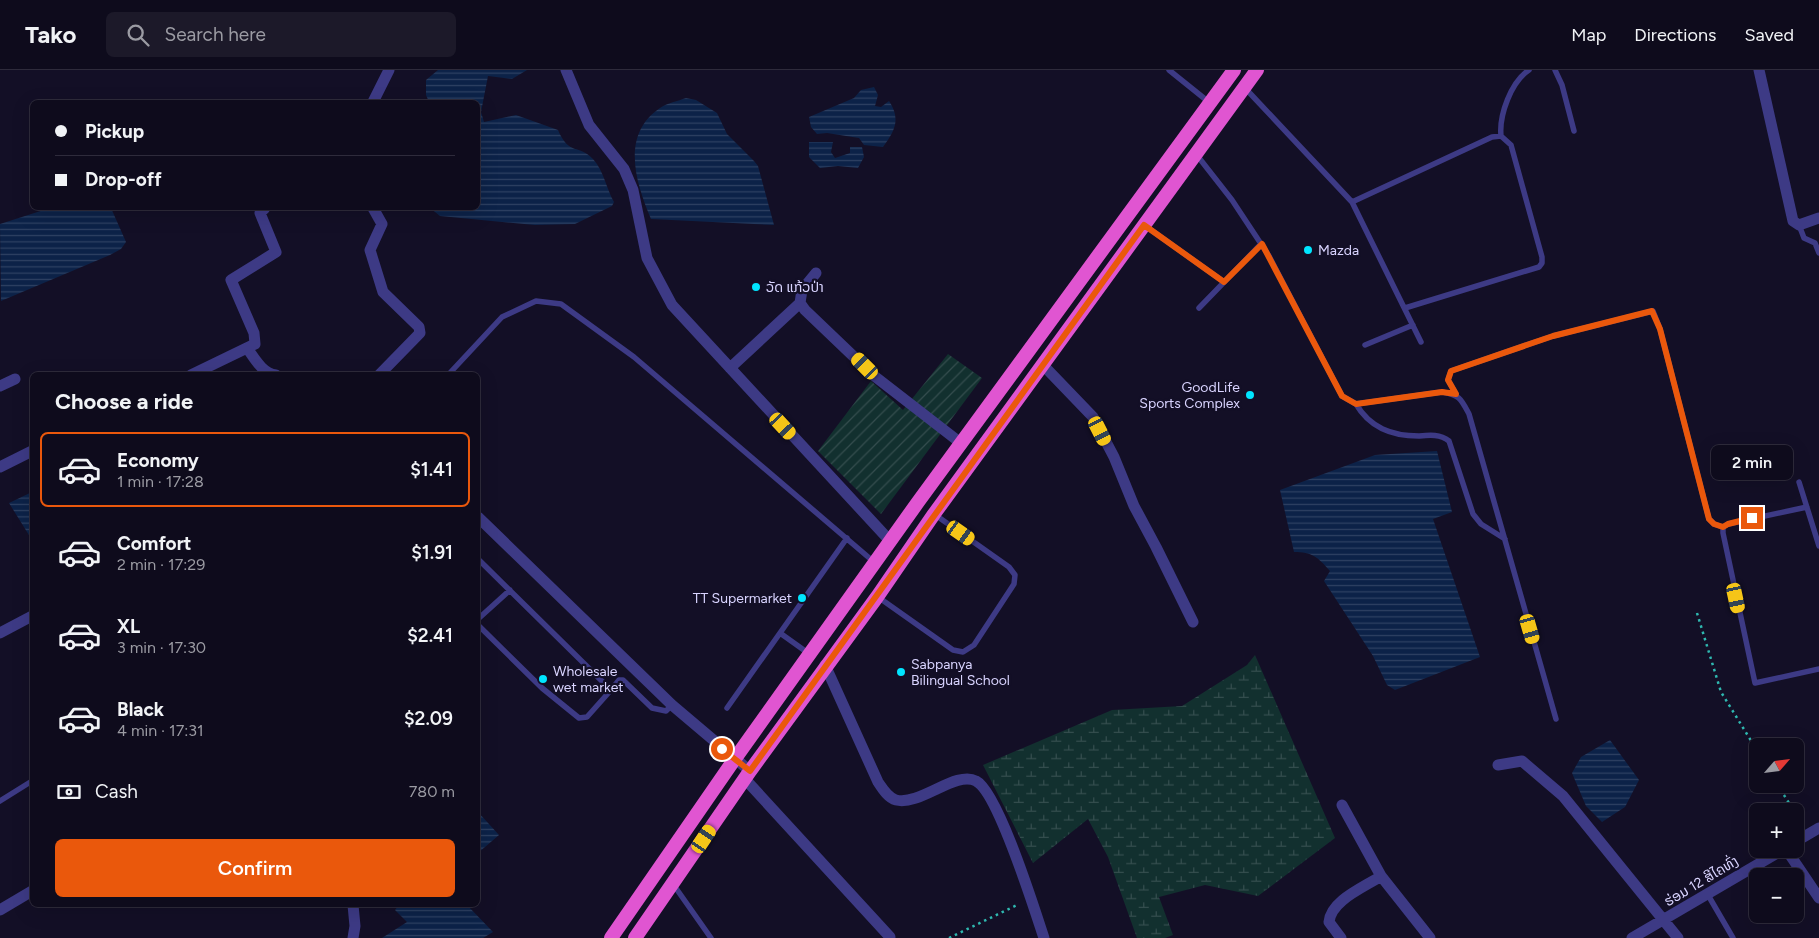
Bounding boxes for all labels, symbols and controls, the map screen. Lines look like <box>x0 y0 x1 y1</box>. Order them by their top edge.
search box <box>106 12 456 57</box>
text: Tako <box>25 20 76 49</box>
icon: search <box>124 21 152 49</box>
text: Search here <box>164 23 266 46</box>
text: Map <box>1571 24 1606 46</box>
text: Directions <box>1634 24 1716 46</box>
text: Saved <box>1744 24 1794 46</box>
text: Pickup <box>85 120 144 143</box>
text: Drop-off <box>85 168 162 191</box>
place label: Mazda <box>1318 242 1359 259</box>
marker: Mazda <box>1302 244 1314 256</box>
place label: ວັດ ແກ້ວປ່າ <box>766 279 824 296</box>
marker: ວັດ ແກ້ວປ່າ <box>750 281 762 293</box>
car <box>849 350 880 382</box>
place label: GoodLife Sports Complex <box>1139 379 1240 412</box>
text: Choose a ride <box>55 388 193 415</box>
marker: GoodLife Sports Complex <box>1244 389 1256 401</box>
car <box>767 410 798 442</box>
car <box>1086 414 1113 448</box>
callout: 2 min <box>1711 446 1793 480</box>
icon: car <box>57 447 102 492</box>
text: Economy <box>117 449 199 472</box>
text: 2 min <box>1732 453 1772 472</box>
text: $1.41 <box>410 458 453 481</box>
text: 1 min · 17:28 <box>117 472 204 491</box>
route end <box>1741 507 1763 529</box>
car <box>944 518 977 548</box>
icon: car <box>57 530 102 575</box>
text: Comfort <box>117 532 192 555</box>
text: $1.91 <box>411 541 453 564</box>
text: 2 min · 17:29 <box>117 555 205 574</box>
car <box>1725 582 1746 614</box>
place label: TT Supermarket <box>693 590 792 607</box>
marker: TT Supermarket <box>796 592 808 604</box>
icon: car <box>57 613 102 658</box>
car <box>1518 613 1541 645</box>
text: XL <box>117 615 140 638</box>
text: $2.41 <box>407 624 453 647</box>
text: 3 min · 17:30 <box>117 638 206 657</box>
place label: Sabpanya Bilingual School <box>911 656 1010 689</box>
place label: Wholesale wet market <box>553 663 624 696</box>
marker: Sabpanya Bilingual School <box>895 666 907 678</box>
marker: Wholesale wet market <box>537 673 549 685</box>
icon: car <box>57 696 102 741</box>
text: Black <box>117 698 164 721</box>
text: $2.09 <box>404 707 453 730</box>
text: 4 min · 17:31 <box>117 721 204 740</box>
route start <box>711 738 733 760</box>
north arrow <box>1749 738 1804 792</box>
map controls <box>1749 738 1804 923</box>
icon: cash <box>55 778 83 806</box>
text: Cash <box>95 780 138 803</box>
text: 780 m <box>409 782 455 801</box>
button: + <box>1749 803 1804 858</box>
car <box>689 822 718 856</box>
button: Confirm <box>55 839 455 897</box>
street label: ຮ່ອມ 12 ສີໄຄທົ່ງ <box>1660 851 1742 910</box>
button: − <box>1749 868 1804 923</box>

